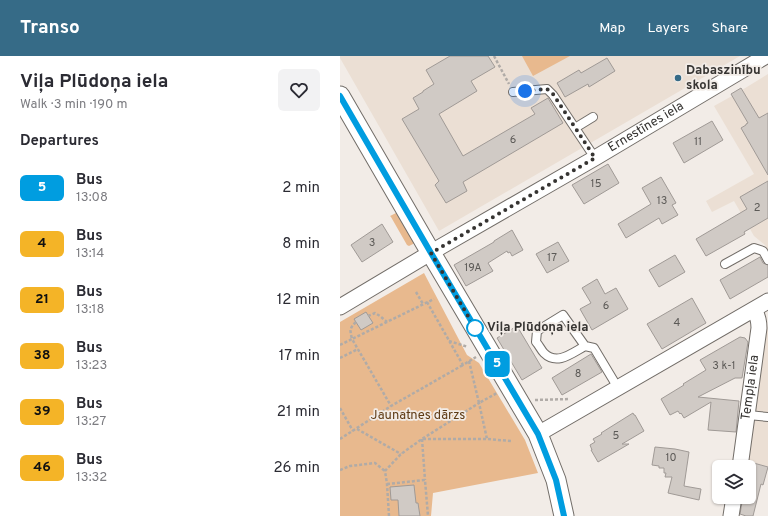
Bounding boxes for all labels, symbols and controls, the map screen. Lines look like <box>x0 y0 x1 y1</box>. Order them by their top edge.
text: Transo <box>20 16 80 40</box>
text: Map <box>599 20 625 37</box>
text: Layers <box>647 20 689 37</box>
text: Share <box>711 20 748 37</box>
place label: Dabaszinību skola <box>686 63 761 94</box>
button: heart <box>278 69 320 111</box>
text: Viļa Plūdoņa iela <box>20 70 168 94</box>
marker: Dabaszinību skola <box>673 73 683 83</box>
your location <box>515 81 535 101</box>
text: Walk · 3 min · 190 m <box>20 97 127 113</box>
street label: Ernestīnes iela <box>605 99 687 156</box>
text: Departures <box>20 132 99 151</box>
house number: 6 <box>510 133 516 147</box>
house number: 11 <box>694 135 702 149</box>
text: Bus <box>76 171 103 190</box>
house number: 15 <box>591 177 602 191</box>
text: 5 <box>38 179 46 196</box>
text: 2 min <box>282 179 320 198</box>
text: 13:08 <box>76 190 108 206</box>
house number: 13 <box>657 194 667 208</box>
house number: 2 <box>754 201 760 215</box>
text: Bus <box>76 227 103 246</box>
text: 4 <box>38 235 47 252</box>
text: 8 min <box>282 235 320 254</box>
house number: 3 <box>369 236 375 250</box>
text: 13:14 <box>76 246 104 262</box>
house number: 17 <box>547 251 557 265</box>
house number: 19A <box>464 261 482 275</box>
text: Bus <box>76 283 103 302</box>
text: 21 <box>35 291 49 308</box>
text: 12 min <box>277 291 320 310</box>
house number: 6 <box>603 299 609 313</box>
text: 13:18 <box>76 302 104 318</box>
house number: 4 <box>674 316 681 330</box>
marker: Viļa Plūdoņa iela <box>466 319 484 337</box>
place label: Viļa Plūdoņa iela <box>487 320 589 336</box>
text: Bus <box>76 339 103 358</box>
text: 38 <box>33 347 51 364</box>
text: 17 min <box>279 347 320 366</box>
line badge: 5 <box>484 351 510 377</box>
street label: Tempļa iela <box>738 354 763 422</box>
text: 5 <box>493 355 501 372</box>
text: 13:23 <box>76 358 107 374</box>
house number: 3 k-1 <box>712 359 736 373</box>
house number: 8 <box>575 367 581 381</box>
text: Bus <box>76 395 103 414</box>
text: 39 <box>34 403 50 420</box>
text: 21 min <box>277 403 320 422</box>
park label: Jaunatnes dārzs <box>371 408 465 424</box>
text: 13:27 <box>76 414 106 430</box>
house number: 5 <box>613 429 620 443</box>
text: Bus <box>76 451 103 470</box>
house number: 10 <box>665 451 677 465</box>
text: 46 <box>33 459 51 476</box>
text: 26 min <box>273 459 320 478</box>
map controls <box>712 460 756 504</box>
button: layers <box>712 460 756 504</box>
text: 13:32 <box>76 470 107 486</box>

